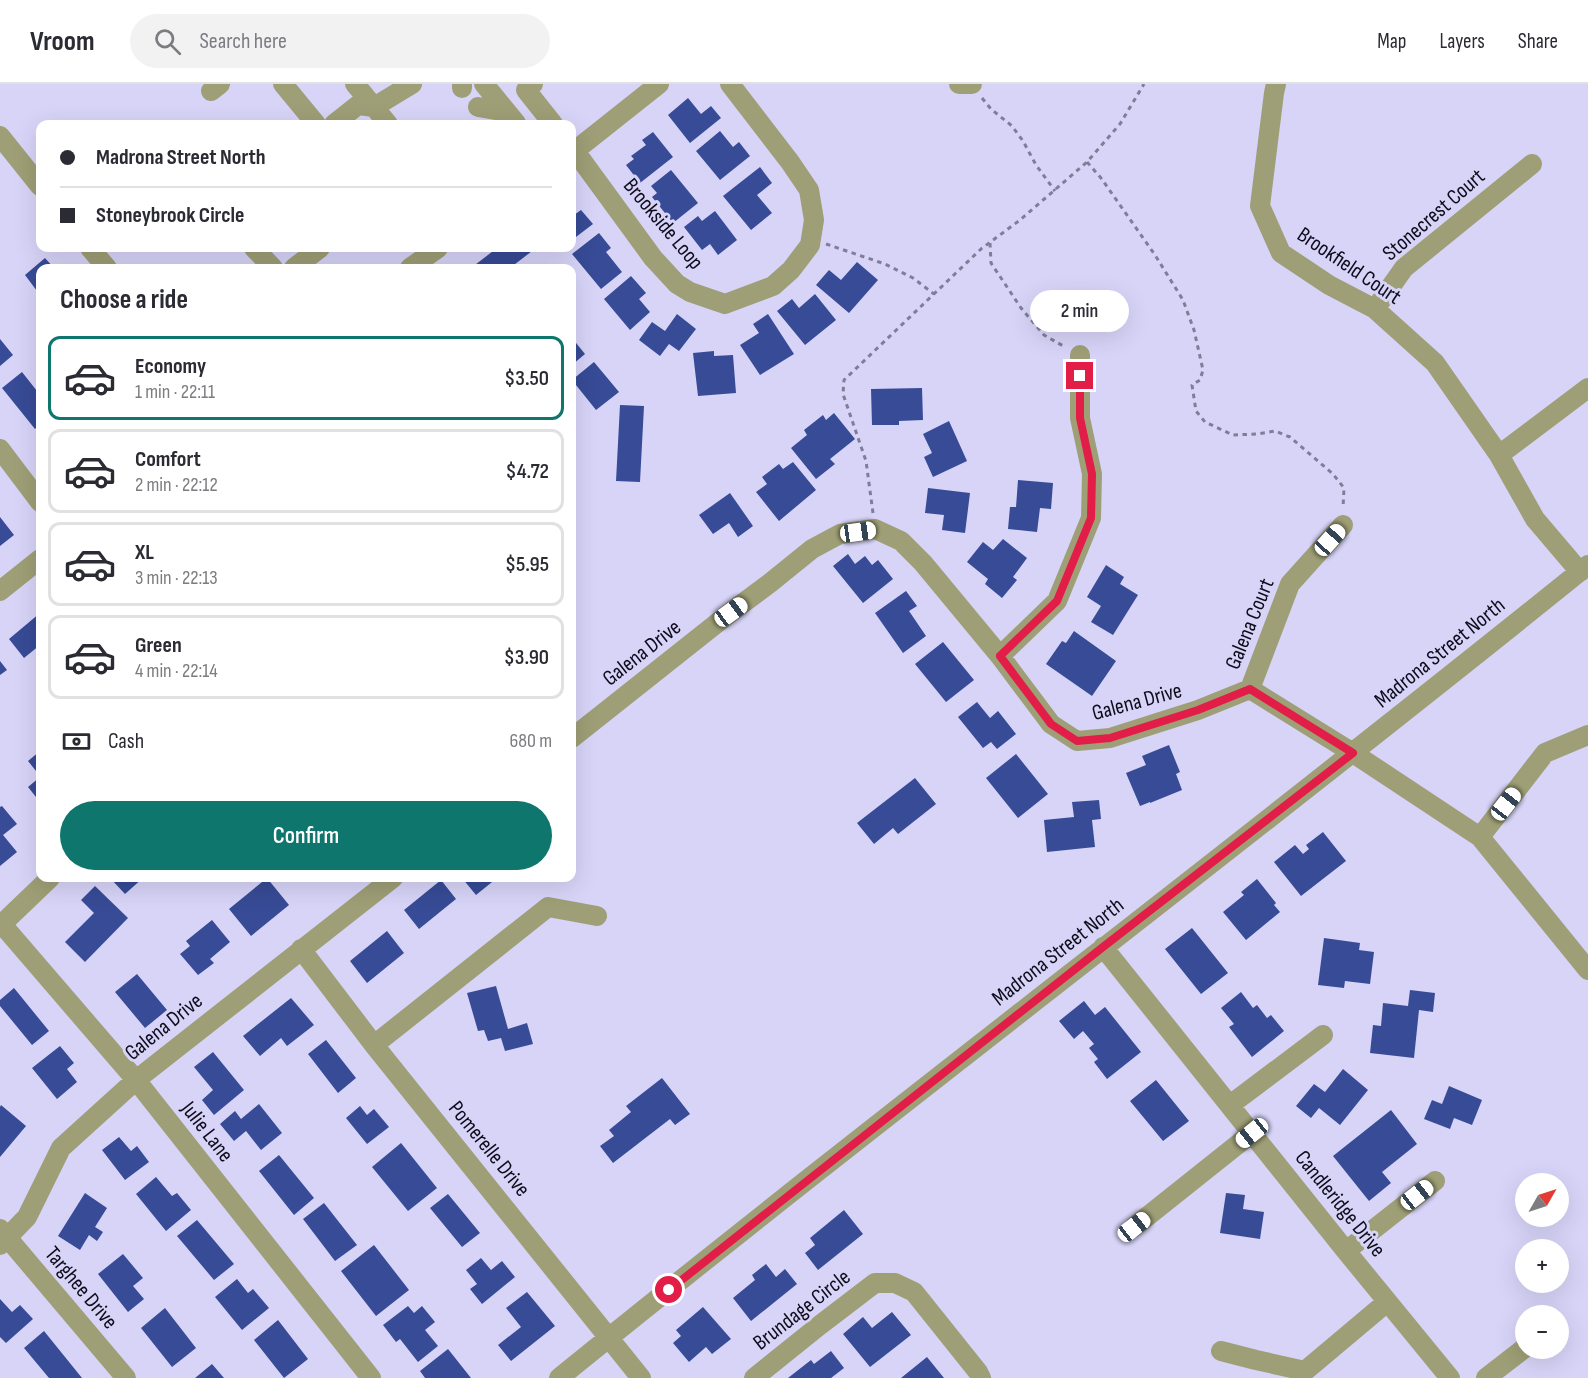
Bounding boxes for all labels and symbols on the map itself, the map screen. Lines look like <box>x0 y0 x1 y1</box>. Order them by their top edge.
street label: Stonecrest Court <box>1377 163 1491 267</box>
street label: Brookside Loop <box>617 173 709 275</box>
street label: Brookfield Court <box>1292 221 1406 311</box>
callout: 2 min <box>1030 289 1130 331</box>
route end <box>1066 362 1093 389</box>
car <box>839 521 877 543</box>
car <box>1311 521 1349 559</box>
street label: Galena Court <box>1220 574 1281 673</box>
street label: Madrona Street North <box>1369 592 1511 714</box>
car <box>711 594 751 630</box>
street label: Galena Drive <box>597 614 687 692</box>
street label: Galena Drive <box>1089 677 1185 727</box>
car <box>1488 784 1524 824</box>
street label: Madrona Street North <box>987 892 1129 1012</box>
street label: Galena Drive <box>120 988 208 1066</box>
street label: Julie Lane <box>174 1095 239 1168</box>
street label: Pomerelle Drive <box>442 1096 536 1202</box>
car <box>1232 1115 1272 1151</box>
street label: Candleridge Drive <box>1289 1145 1391 1263</box>
north arrow <box>1515 1173 1569 1227</box>
car <box>1397 1177 1437 1213</box>
car <box>1114 1209 1154 1245</box>
street label: Targhee Drive <box>39 1241 123 1335</box>
street label: Brundage Circle <box>748 1264 856 1356</box>
route start <box>655 1276 682 1303</box>

